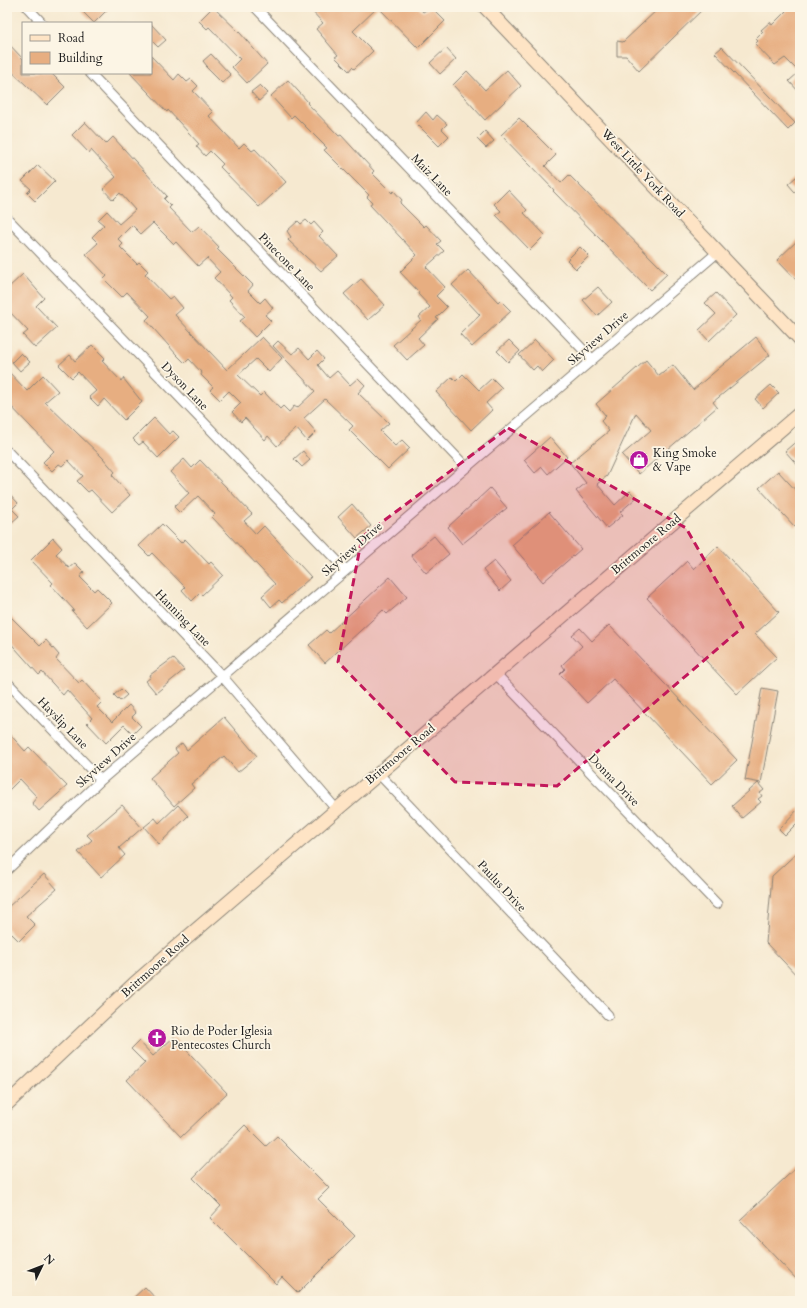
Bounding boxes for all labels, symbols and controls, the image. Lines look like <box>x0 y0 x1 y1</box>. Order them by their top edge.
legend <box>22 22 152 74</box>
text: Road <box>58 30 85 46</box>
text: Building <box>58 50 103 66</box>
street label: West Little York Road <box>597 125 689 221</box>
street label: Maiz Lane <box>408 150 456 200</box>
street label: Pinecone Lane <box>255 230 319 294</box>
street label: Skyview Drive <box>564 307 632 369</box>
street label: Dyson Lane <box>158 358 212 414</box>
place label: King Smoke & Vape <box>653 445 717 475</box>
shop icon: King Smoke & Vape <box>628 449 650 471</box>
street label: Brittmoore Road <box>608 510 685 578</box>
street label: Skyview Drive <box>318 518 386 580</box>
street label: Hanning Lane <box>152 586 214 650</box>
street label: Hayslip Lane <box>34 694 92 752</box>
street label: Brittmoore Road <box>362 720 439 788</box>
street label: Skyview Drive <box>73 729 139 791</box>
street label: Donna Drive <box>585 750 643 810</box>
street label: Paulus Drive <box>474 857 530 915</box>
street label: Brittmoore Road <box>118 931 193 1001</box>
place label: Rio de Poder Iglesia Pentecostes Church <box>171 1023 273 1053</box>
church icon: Rio de Poder Iglesia Pentecostes Church <box>146 1027 168 1049</box>
north arrow <box>22 1246 62 1286</box>
text: N <box>40 1251 58 1268</box>

